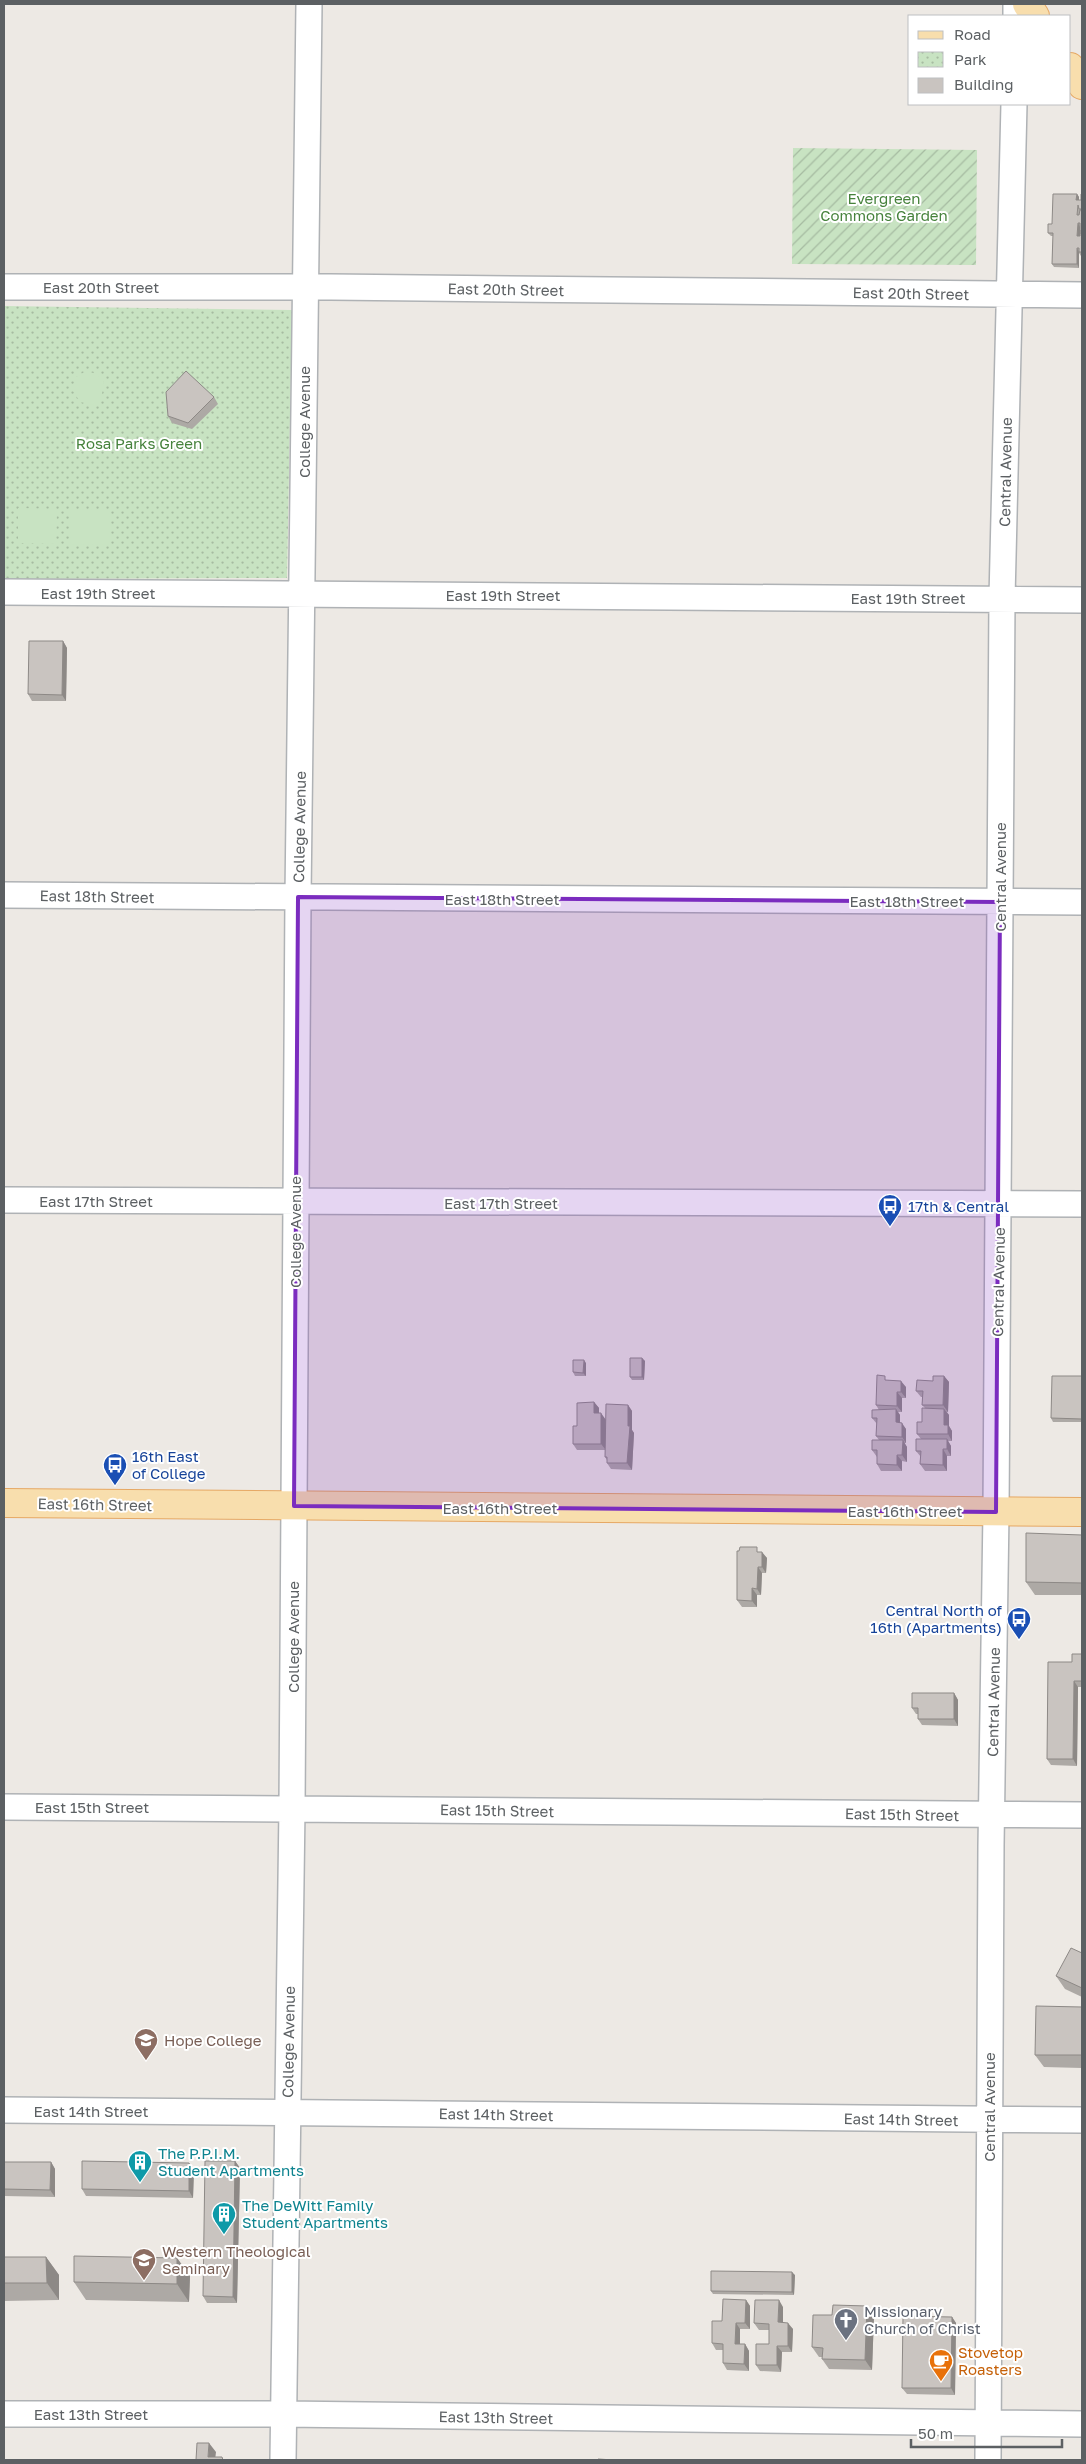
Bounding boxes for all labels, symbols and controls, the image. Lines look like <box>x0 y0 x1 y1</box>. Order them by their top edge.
legend <box>908 15 1071 105</box>
text: Road <box>954 25 991 43</box>
text: Park <box>954 50 987 68</box>
text: Building <box>954 75 1014 93</box>
park label: Evergreen Commons Garden <box>820 189 948 224</box>
street label: East 20th Street <box>43 278 159 296</box>
street label: East 20th Street <box>448 279 564 299</box>
street label: East 20th Street <box>853 283 969 303</box>
street label: College Avenue <box>295 366 313 478</box>
street label: Central Avenue <box>995 417 1015 527</box>
park label: Rosa Parks Green <box>76 434 202 452</box>
street label: East 19th Street <box>41 584 155 602</box>
street label: East 19th Street <box>446 586 560 604</box>
street label: East 19th Street <box>851 589 965 607</box>
street label: College Avenue <box>289 771 309 883</box>
street label: Central Avenue <box>991 822 1009 932</box>
street label: East 18th Street <box>39 886 155 906</box>
street label: East 18th Street <box>445 890 559 908</box>
street label: East 18th Street <box>850 892 964 910</box>
street label: College Avenue <box>286 1176 304 1288</box>
street label: East 17th Street <box>39 1192 153 1210</box>
bus stop icon: 17th & Central <box>877 1193 903 1227</box>
street label: East 17th Street <box>444 1194 558 1212</box>
place label: 17th & Central <box>908 1197 1009 1215</box>
street label: Central Avenue <box>988 1227 1008 1337</box>
place label: 16th East of College <box>132 1447 206 1482</box>
bus stop icon: 16th East of College <box>102 1452 128 1486</box>
street label: East 16th Street <box>37 1494 153 1514</box>
street label: East 16th Street <box>443 1499 557 1517</box>
street label: East 16th Street <box>848 1502 962 1520</box>
street label: College Avenue <box>284 1581 302 1693</box>
place label: Central North of 16th (Apartments) <box>870 1601 1003 1636</box>
bus stop icon: Central North of 16th (Apartments) <box>1006 1606 1032 1640</box>
street label: Central Avenue <box>983 1647 1003 1757</box>
street label: East 15th Street <box>35 1798 149 1816</box>
street label: East 15th Street <box>440 1800 554 1820</box>
street label: East 15th Street <box>845 1804 959 1824</box>
street label: College Avenue <box>278 1986 298 2098</box>
school or university icon: Hope College <box>133 2027 159 2061</box>
place label: Hope College <box>164 2031 262 2049</box>
street label: Central Avenue <box>980 2052 998 2162</box>
street label: East 14th Street <box>34 2102 148 2120</box>
street label: East 14th Street <box>438 2104 554 2124</box>
street label: East 14th Street <box>843 2109 959 2129</box>
place label: The P.P.I.M. Student Apartments <box>158 2144 304 2179</box>
building icon: The P.P.I.M. Student Apartments <box>127 2149 153 2183</box>
place label: The DeWitt Family Student Apartments <box>242 2196 388 2231</box>
building icon: The DeWitt Family Student Apartments <box>211 2201 237 2235</box>
place label: Western Theological Seminary <box>162 2242 311 2277</box>
school or university icon: Western Theological Seminary <box>131 2247 157 2281</box>
place label: Missionary Church of Christ <box>864 2302 981 2337</box>
church icon: Missionary Church of Christ <box>833 2307 859 2341</box>
place label: Stovetop Roasters <box>958 2343 1023 2378</box>
cafe icon: Stovetop Roasters <box>928 2348 954 2382</box>
street label: East 13th Street <box>34 2405 148 2423</box>
street label: East 13th Street <box>439 2407 553 2427</box>
scale bar <box>911 2416 1062 2448</box>
text: 50 m <box>918 2424 953 2442</box>

